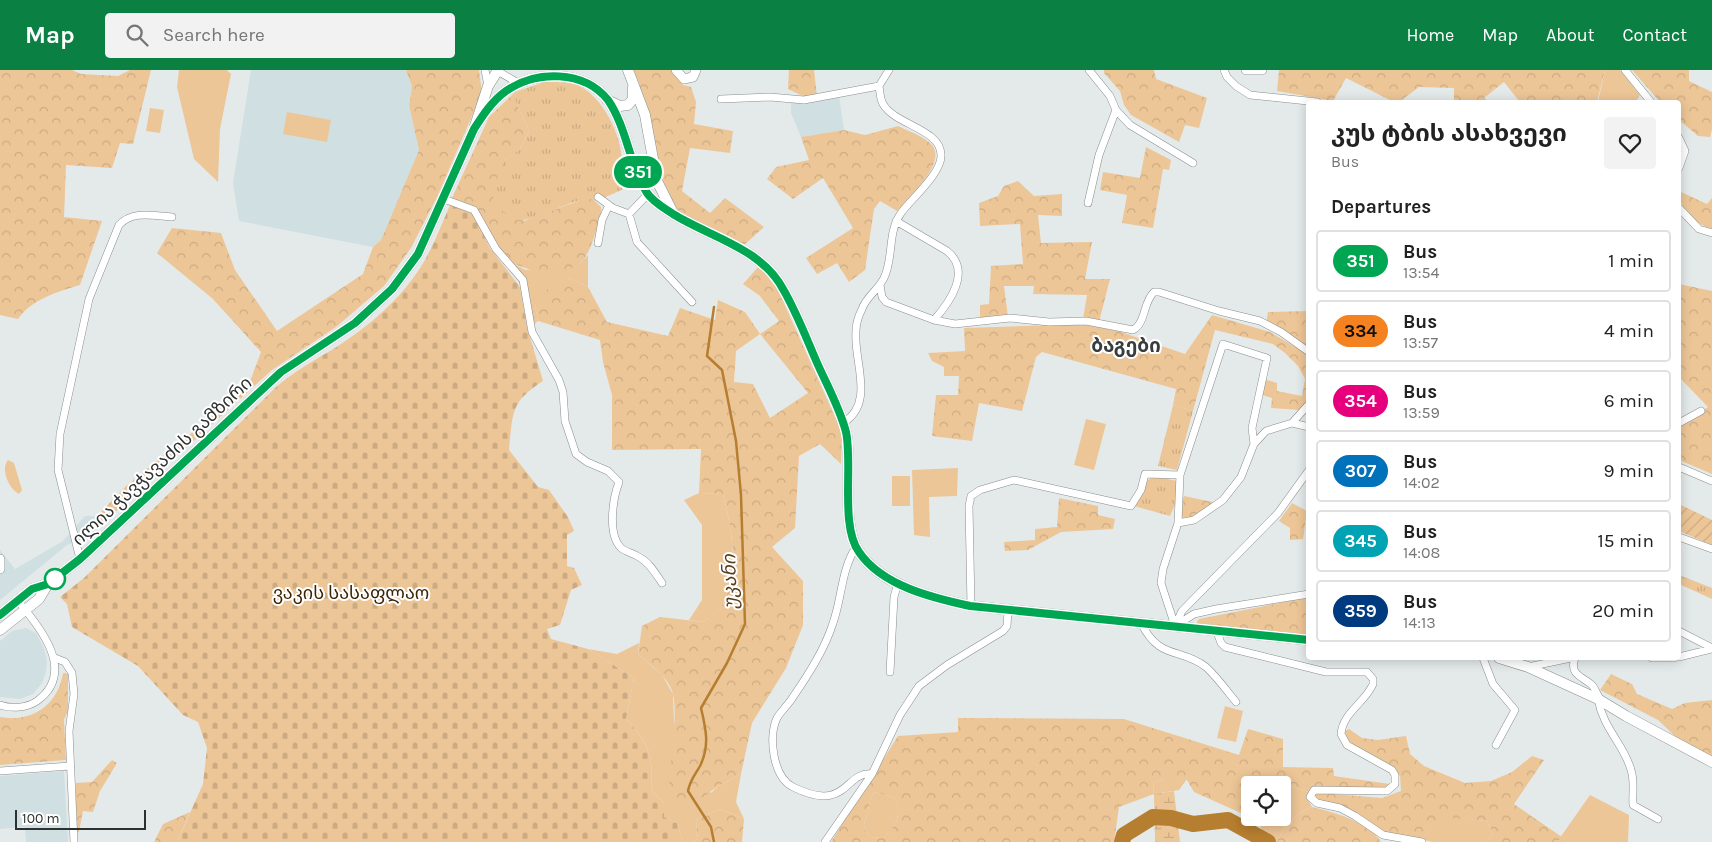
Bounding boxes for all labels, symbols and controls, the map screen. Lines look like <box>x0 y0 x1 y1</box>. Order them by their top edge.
search box <box>105 13 455 58</box>
text: Map <box>25 21 75 49</box>
icon: search <box>123 21 151 49</box>
text: Search here <box>163 24 265 46</box>
text: Home <box>1406 24 1454 46</box>
text: Map <box>1482 24 1518 46</box>
text: About <box>1546 24 1595 46</box>
text: Contact <box>1623 24 1687 46</box>
button: heart <box>1604 117 1656 169</box>
text: კუს ტბის ასახვევი <box>1331 119 1567 147</box>
text: Bus <box>1331 152 1359 171</box>
line badge: 351 <box>609 156 667 188</box>
text: 351 <box>624 161 652 183</box>
text: Departures <box>1331 196 1431 218</box>
text: Bus <box>1403 241 1437 263</box>
text: 351 <box>1346 250 1375 272</box>
text: 1 min <box>1608 250 1654 272</box>
text: 13:54 <box>1403 263 1439 282</box>
text: Bus <box>1403 311 1437 333</box>
text: 334 <box>1344 320 1377 342</box>
text: 4 min <box>1604 320 1654 342</box>
text: 13:57 <box>1403 333 1438 352</box>
district label: ბაგები <box>1091 335 1161 357</box>
street label: ილია ჭავჭავაძის გამზირი <box>67 372 257 550</box>
text: Bus <box>1403 381 1437 403</box>
text: 354 <box>1344 390 1377 412</box>
text: 6 min <box>1604 390 1654 412</box>
text: 13:59 <box>1403 403 1440 422</box>
text: Bus <box>1403 451 1437 473</box>
text: 307 <box>1345 460 1376 482</box>
text: 9 min <box>1604 460 1654 482</box>
text: 14:02 <box>1403 473 1440 492</box>
text: Bus <box>1403 521 1437 543</box>
text: 345 <box>1344 530 1377 552</box>
text: 15 min <box>1598 530 1654 552</box>
text: 14:08 <box>1403 543 1440 562</box>
water label: უკანი <box>718 553 742 610</box>
unlabelled marker <box>44 568 66 590</box>
park label: ვაკის სასაფლაო <box>273 582 429 604</box>
text: Bus <box>1403 591 1437 613</box>
text: 359 <box>1344 600 1377 622</box>
text: 20 min <box>1592 600 1654 622</box>
text: 14:13 <box>1403 613 1436 632</box>
map controls <box>1241 776 1291 826</box>
button: locate <box>1241 776 1291 826</box>
scale bar <box>15 807 146 830</box>
text: 100 m <box>22 810 60 827</box>

